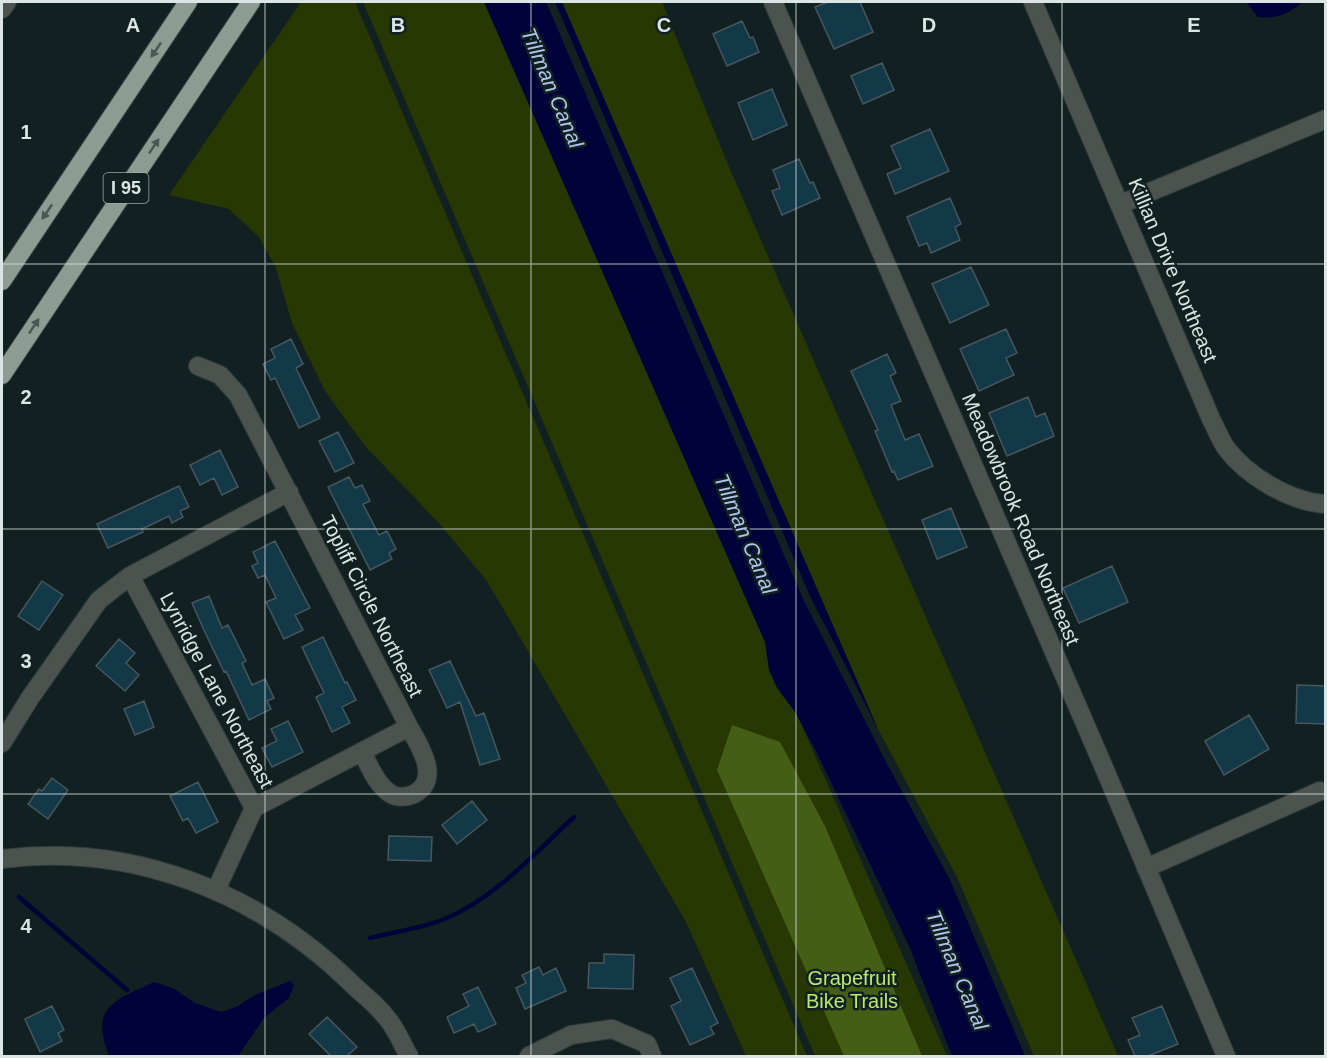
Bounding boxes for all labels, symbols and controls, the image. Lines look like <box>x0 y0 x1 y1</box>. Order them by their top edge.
text: A <box>126 14 140 36</box>
text: B <box>391 14 405 36</box>
text: C <box>657 14 671 36</box>
text: D <box>922 14 936 36</box>
text: E <box>1187 14 1201 36</box>
water label: Tillman Canal <box>517 24 589 153</box>
one-way arrow <box>151 42 162 58</box>
text: 1 <box>20 121 32 143</box>
one-way arrow <box>148 139 160 155</box>
road number: I 95 <box>104 173 148 203</box>
street label: Killian Drive Northeast <box>1124 175 1222 366</box>
one-way arrow <box>42 204 53 220</box>
one-way arrow <box>28 318 39 334</box>
text: 2 <box>20 386 32 408</box>
street label: Meadowbrook Road Northeast <box>958 390 1084 649</box>
water label: Tillman Canal <box>710 470 782 599</box>
street label: Topliff Circle Northeast <box>317 512 428 701</box>
street label: Lynridge Lane Northeast <box>156 588 278 792</box>
text: 3 <box>20 650 32 672</box>
water label: Tillman Canal <box>922 906 994 1035</box>
text: 4 <box>20 915 32 937</box>
park label: Grapefruit Bike Trails <box>806 967 898 1012</box>

